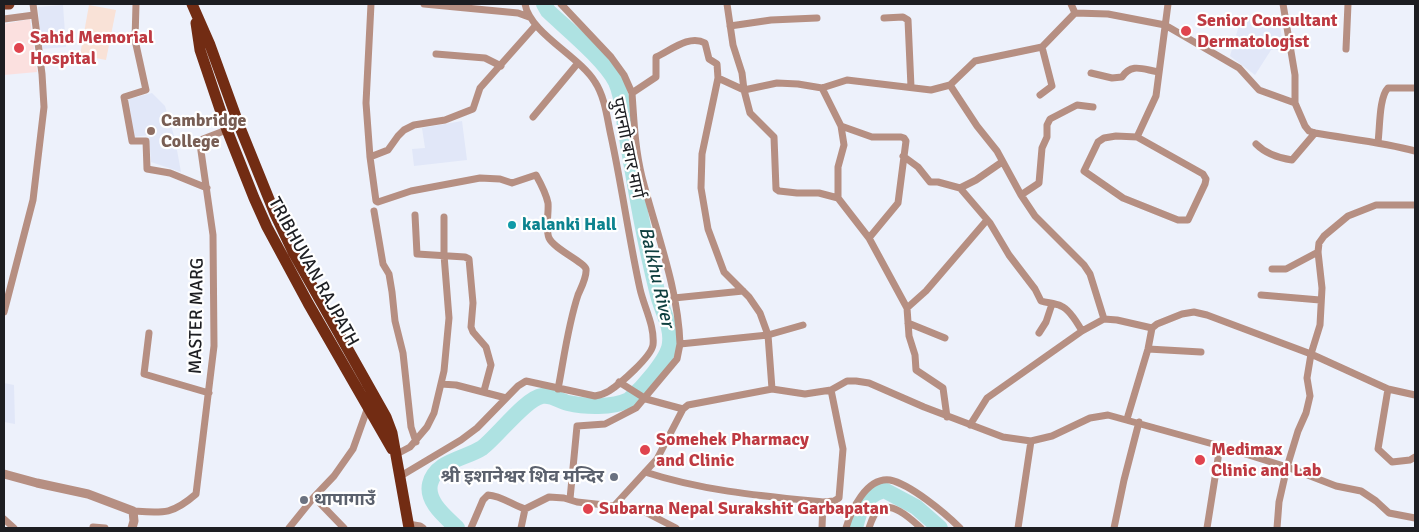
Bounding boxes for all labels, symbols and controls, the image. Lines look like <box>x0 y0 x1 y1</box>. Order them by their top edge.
place label: Senior Consultant Dermatologist <box>1197 10 1338 52</box>
marker: Senior Consultant Dermatologist <box>1179 24 1193 38</box>
place label: Sahid Memorial Hospital <box>30 27 154 70</box>
marker: Sahid Memorial Hospital <box>12 41 26 55</box>
street label: पुरानाो बगर मार्ग <box>606 95 648 201</box>
place label: Cambridge College <box>161 110 246 152</box>
marker: Cambridge College <box>145 125 157 137</box>
street label: TRIBHUVAN RAJPATH <box>263 194 363 350</box>
place label: kalanki Hall <box>522 214 617 236</box>
marker: kalanki Hall <box>506 219 518 231</box>
water label: Balkhu River <box>633 225 679 329</box>
street label: MASTER MARG <box>185 258 209 374</box>
place label: Somehek Pharmacy and Clinic <box>656 429 809 472</box>
place label: Medimax Clinic and Lab <box>1211 439 1321 482</box>
marker: Somehek Pharmacy and Clinic <box>638 443 652 457</box>
marker: Medimax Clinic and Lab <box>1193 453 1207 467</box>
place label: श्री इशानेश्वर शिव मन्दिर <box>441 466 604 488</box>
marker: श्री इशानेश्वर शिव मन्दिर <box>608 471 620 483</box>
place label: थापागाउँ <box>314 489 375 511</box>
marker: थापागाउँ <box>298 494 310 506</box>
place label: Subarna Nepal Surakshit Garbapatan <box>599 498 889 520</box>
marker: Subarna Nepal Surakshit Garbapatan <box>581 502 595 516</box>

